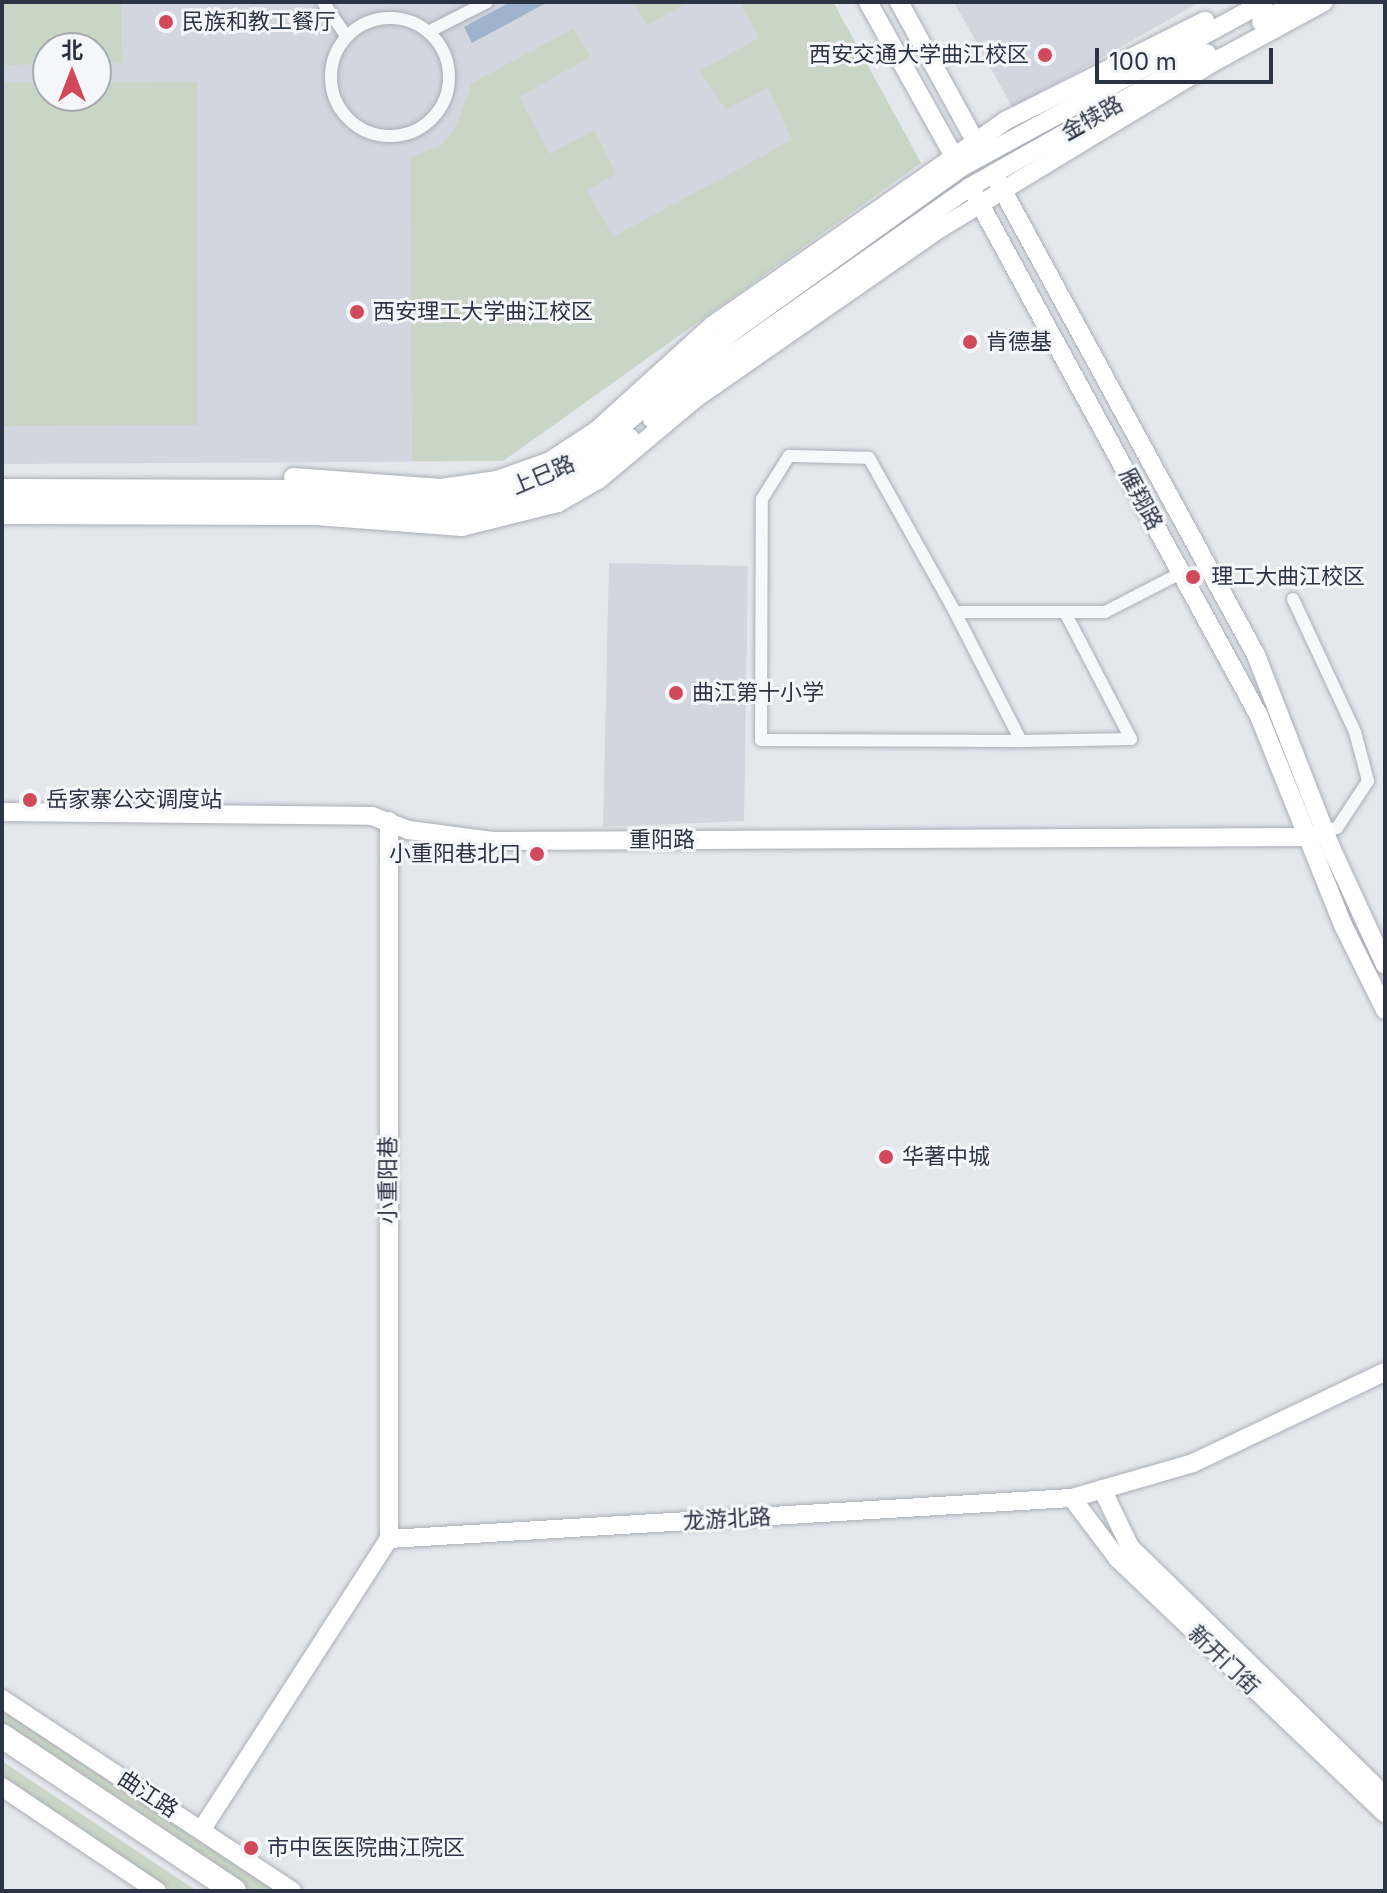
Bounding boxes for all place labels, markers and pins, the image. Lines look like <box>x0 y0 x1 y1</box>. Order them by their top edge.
place label: 民族和教工餐厅 <box>182 9 336 35</box>
marker: 民族和教工餐厅 <box>157 13 175 31</box>
place label: 西安交通大学曲江校区 <box>809 42 1029 68</box>
marker: 西安交通大学曲江校区 <box>1036 46 1054 64</box>
place label: 西安理工大学曲江校区 <box>373 299 593 325</box>
marker: 西安理工大学曲江校区 <box>348 303 366 321</box>
place label: 肯德基 <box>986 329 1052 355</box>
marker: 肯德基 <box>961 333 979 351</box>
place label: 理工大曲江校区 <box>1211 564 1365 590</box>
marker: 理工大曲江校区 <box>1182 566 1204 588</box>
place label: 曲江第十小学 <box>692 680 824 706</box>
marker: 曲江第十小学 <box>667 684 685 702</box>
place label: 岳家寨公交调度站 <box>46 787 222 813</box>
marker: 岳家寨公交调度站 <box>21 791 39 809</box>
place label: 小重阳巷北口 <box>389 841 521 867</box>
marker: 小重阳巷北口 <box>528 845 546 863</box>
place label: 华著中城 <box>902 1144 990 1170</box>
marker: 华著中城 <box>877 1148 895 1166</box>
place label: 市中医医院曲江院区 <box>267 1835 465 1861</box>
marker: 市中医医院曲江院区 <box>242 1839 260 1857</box>

